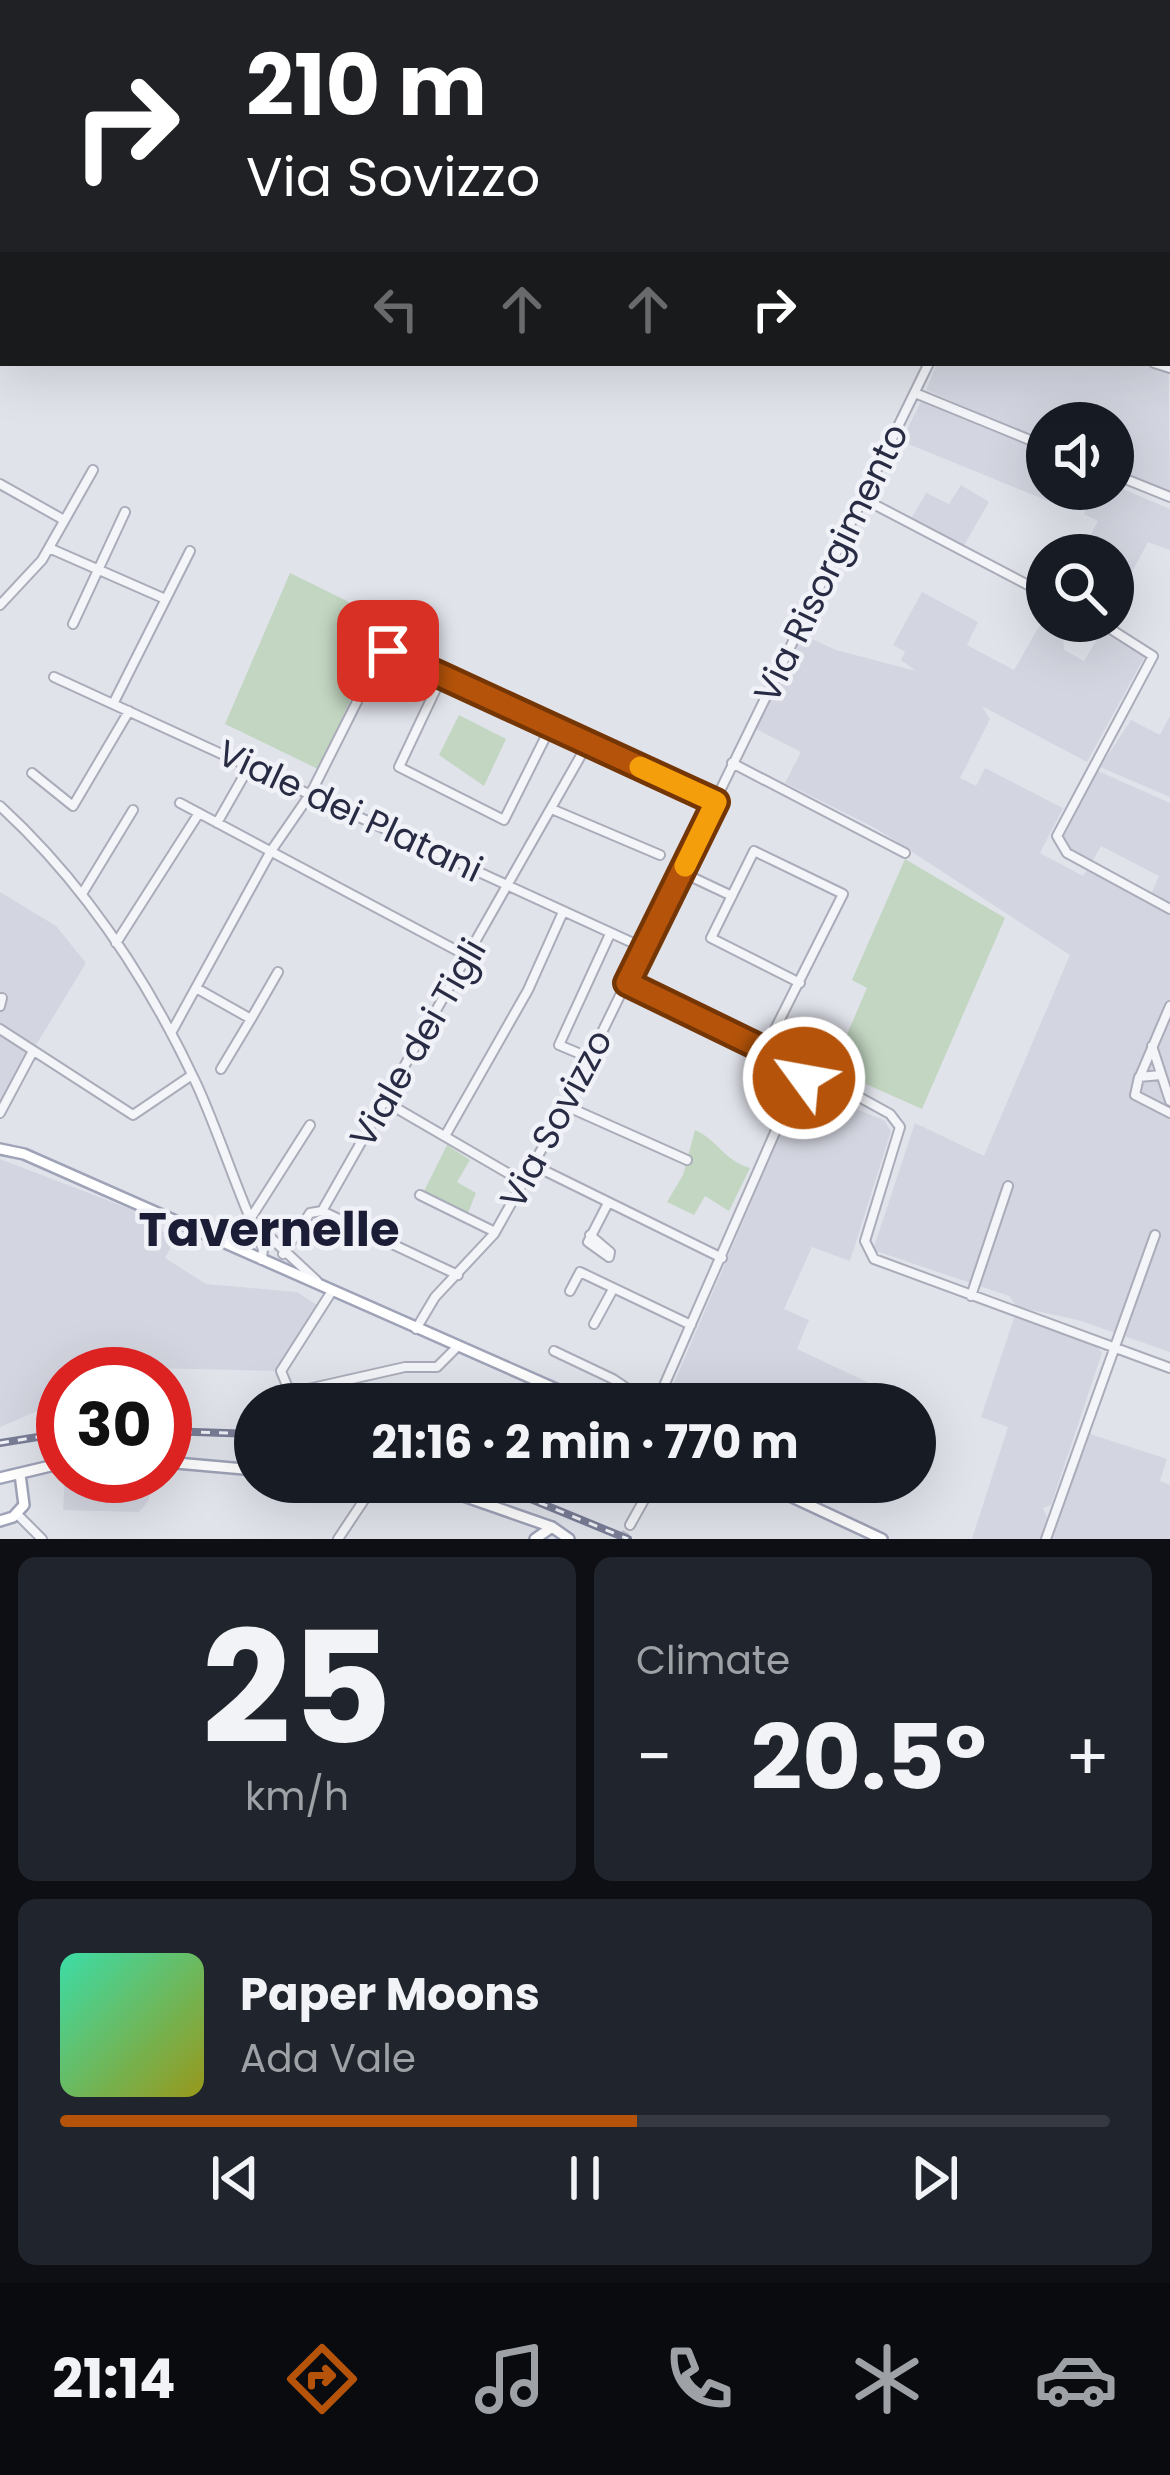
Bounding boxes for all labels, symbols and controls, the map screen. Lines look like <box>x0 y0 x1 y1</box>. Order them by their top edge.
text: 210 m <box>246 27 487 144</box>
icon: right <box>48 48 204 204</box>
text: Via Sovizzo <box>246 139 540 215</box>
icon: left <box>363 276 429 342</box>
icon: ahead <box>489 276 555 342</box>
icon: ahead <box>615 276 681 342</box>
icon: right <box>741 276 807 342</box>
map controls <box>1026 402 1134 642</box>
button: sound <box>1026 402 1134 510</box>
street label: Via Risorgimento <box>741 415 921 711</box>
button: search <box>1026 534 1134 642</box>
pin <box>337 600 439 702</box>
icon: arrive <box>355 618 421 684</box>
street label: Viale dei Platani <box>209 727 491 895</box>
street label: Viale dei Tigli <box>337 929 499 1157</box>
position arrow <box>741 1015 867 1141</box>
street label: Via Sovizzo <box>487 1020 625 1218</box>
district label: Tavernelle <box>139 1196 399 1263</box>
speed limit sign: 30 <box>36 1347 192 1503</box>
text: 21:16 · 2 min · 770 m <box>371 1411 799 1474</box>
text: 25 <box>202 1579 392 1798</box>
text: Climate <box>636 1633 790 1688</box>
text: 20.5° <box>751 1694 986 1821</box>
text: − <box>636 1711 672 1803</box>
text: + <box>1065 1711 1110 1803</box>
text: km/h <box>245 1769 349 1824</box>
text: Paper Moons <box>240 1963 540 2026</box>
text: Ada Vale <box>240 2031 416 2086</box>
icon: previous <box>202 2145 268 2211</box>
icon: pause <box>552 2145 618 2211</box>
icon: next <box>902 2145 968 2211</box>
icon: directions <box>280 2337 364 2421</box>
icon: music <box>468 2337 552 2421</box>
icon: phone <box>657 2337 741 2421</box>
icon: climate <box>845 2337 929 2421</box>
icon: car <box>1034 2337 1118 2421</box>
text: 21:14 <box>52 2341 176 2417</box>

